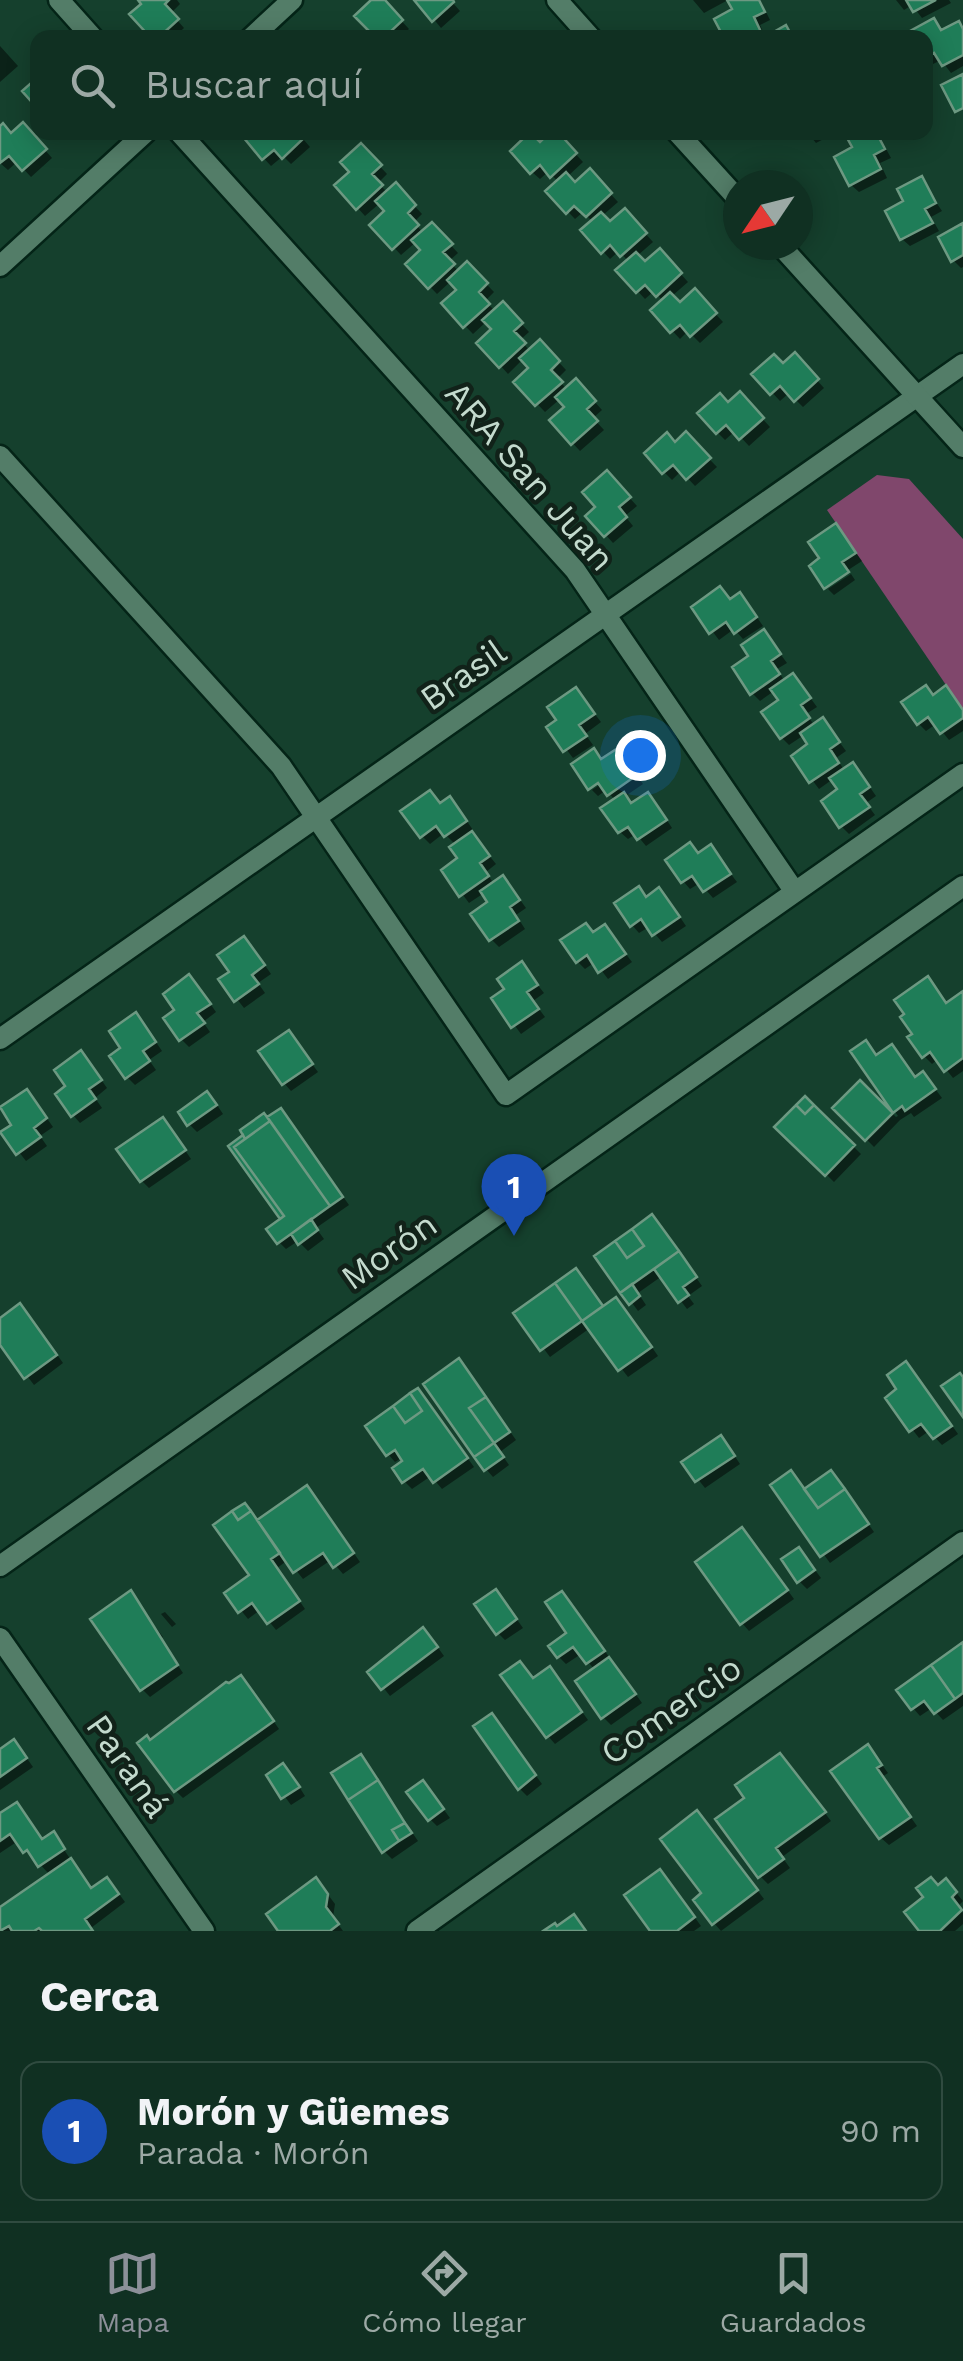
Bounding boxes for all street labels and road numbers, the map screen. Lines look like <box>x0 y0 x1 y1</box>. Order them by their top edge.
street label: ARA San Juan <box>436 373 624 579</box>
street label: Brasil <box>412 630 514 719</box>
street label: Morón <box>333 1203 445 1299</box>
street label: Comercio <box>593 1646 749 1774</box>
street label: Paraná <box>77 1706 179 1826</box>

